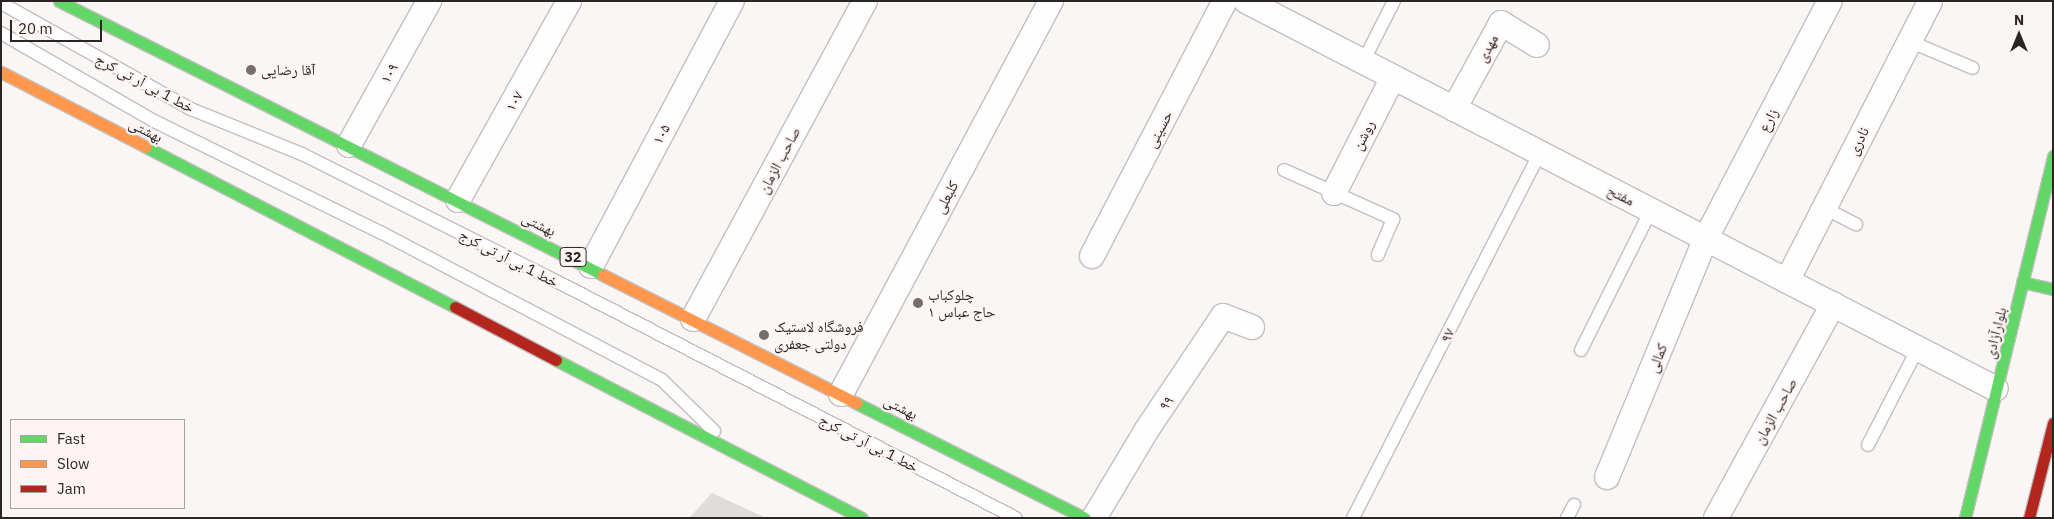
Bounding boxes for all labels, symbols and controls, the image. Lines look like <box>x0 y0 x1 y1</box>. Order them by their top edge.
scale bar <box>12 10 105 42</box>
north arrow <box>1994 10 2044 60</box>
text: N <box>2014 11 2024 29</box>
text: 20 m <box>18 19 53 38</box>
street label: مهدی <box>1472 31 1502 65</box>
street label: خط 1 بی آر تی کرج <box>93 49 197 117</box>
street label: ۱۰۹ <box>376 60 402 86</box>
place label: آقا رضایی <box>261 61 315 79</box>
marker: آقا رضایی <box>245 64 257 76</box>
street label: ۱۰۷ <box>501 88 527 114</box>
street label: زارع <box>1754 105 1782 135</box>
street label: حسینی <box>1142 107 1176 151</box>
street label: بهشتی <box>126 114 166 146</box>
street label: روشن <box>1348 117 1378 153</box>
street label: ۱۰۵ <box>648 121 674 147</box>
street label: صاحب الزمان <box>754 123 804 197</box>
street label: نادری <box>1843 124 1873 158</box>
street label: کلبعلی <box>930 178 962 216</box>
street label: مفتح <box>1604 181 1638 209</box>
street label: بهشتی <box>519 208 559 240</box>
street label: خط 1 بی آر تی کرج <box>456 225 562 291</box>
road number: 32 <box>559 246 587 268</box>
place label: چلوکباب حاج عباس ۱ <box>928 285 996 320</box>
marker: چلوکباب حاج عباس ۱ <box>912 297 924 309</box>
street label: بلوارآزادی <box>1980 305 2010 361</box>
place label: فروشگاه لاستیک دولتی جعفری <box>774 317 864 352</box>
street label: ۹۷ <box>1436 325 1458 345</box>
marker: فروشگاه لاستیک دولتی جعفری <box>758 329 770 341</box>
street label: کمالی <box>1643 341 1671 375</box>
street label: صاحب الزمان <box>1749 375 1801 447</box>
street label: بهشتی <box>881 391 921 423</box>
street label: ۹۹ <box>1155 392 1177 414</box>
street label: خط 1 بی آر تی کرج <box>816 410 922 476</box>
legend <box>10 419 185 509</box>
text: Fast <box>57 429 85 448</box>
text: Slow <box>57 454 90 473</box>
text: Jam <box>57 479 86 498</box>

